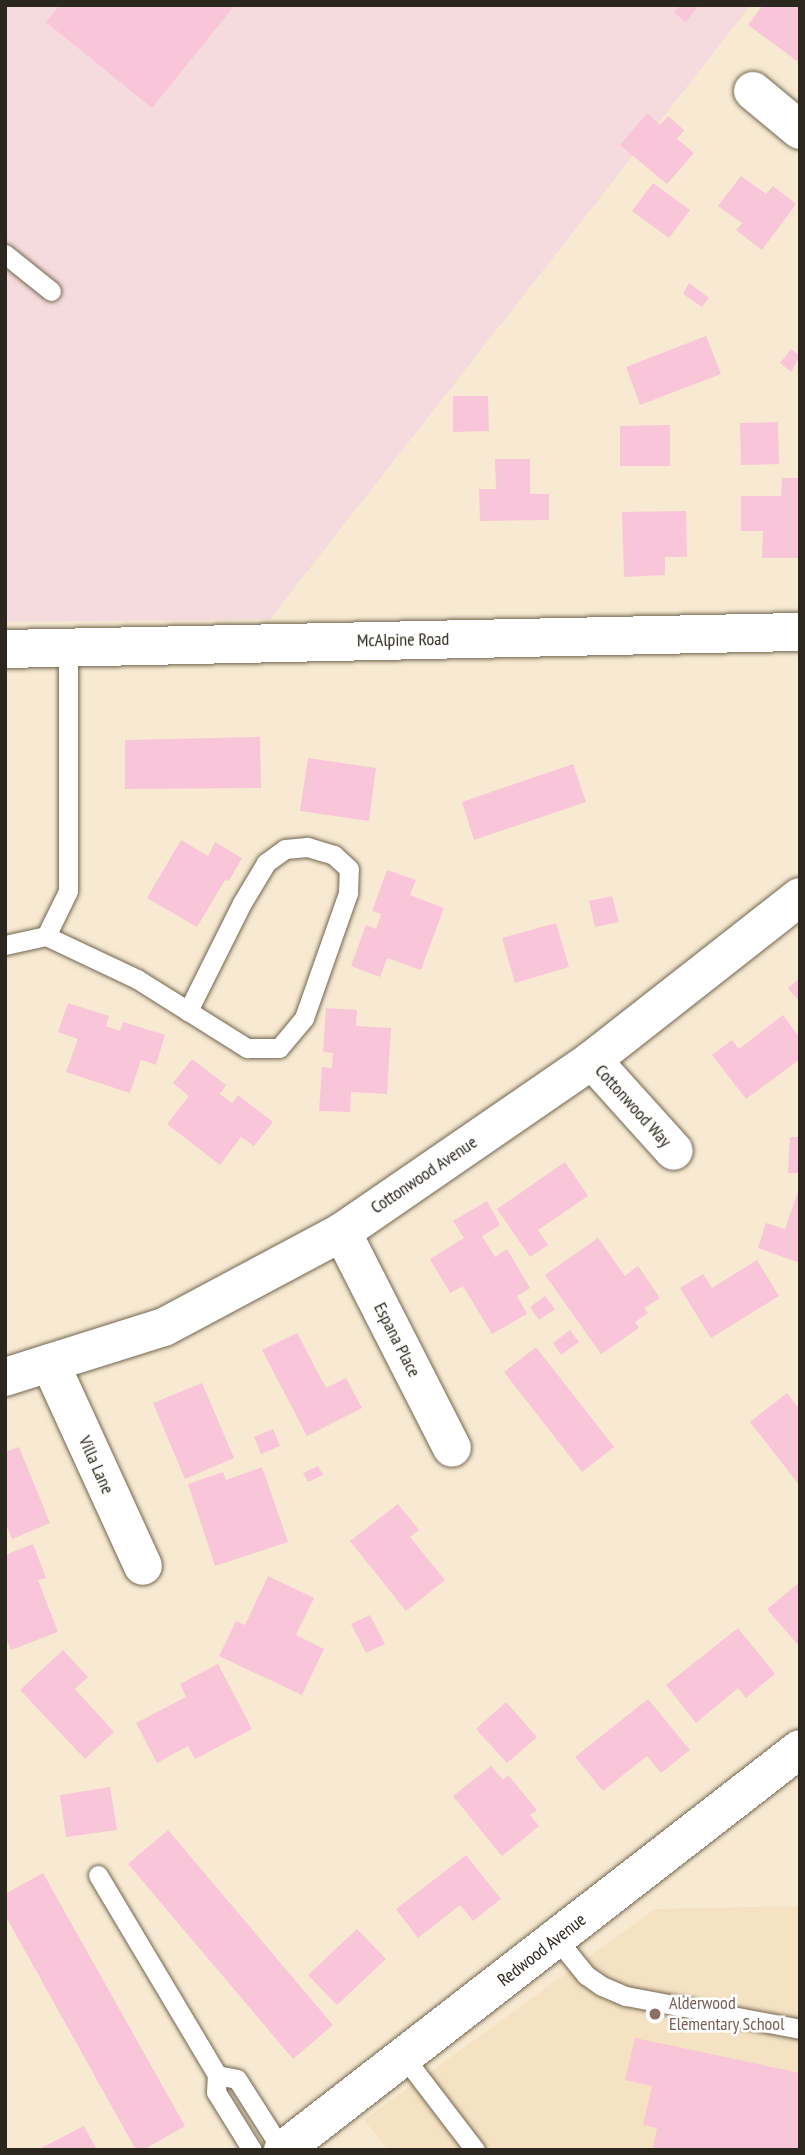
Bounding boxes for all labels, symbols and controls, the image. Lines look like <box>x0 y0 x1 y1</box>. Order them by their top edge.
street label: McAlpine Road <box>357 628 449 652</box>
street label: Cottonwood Way <box>590 1060 676 1152</box>
street label: Cottonwood Avenue <box>367 1131 481 1219</box>
street label: Espana Place <box>369 1299 425 1381</box>
street label: Villa Lane <box>74 1433 118 1497</box>
street label: Redwood Avenue <box>493 1909 591 1991</box>
place label: Alderwood Elementary School <box>669 1993 785 2036</box>
marker: Alderwood Elementary School <box>647 2006 663 2022</box>

